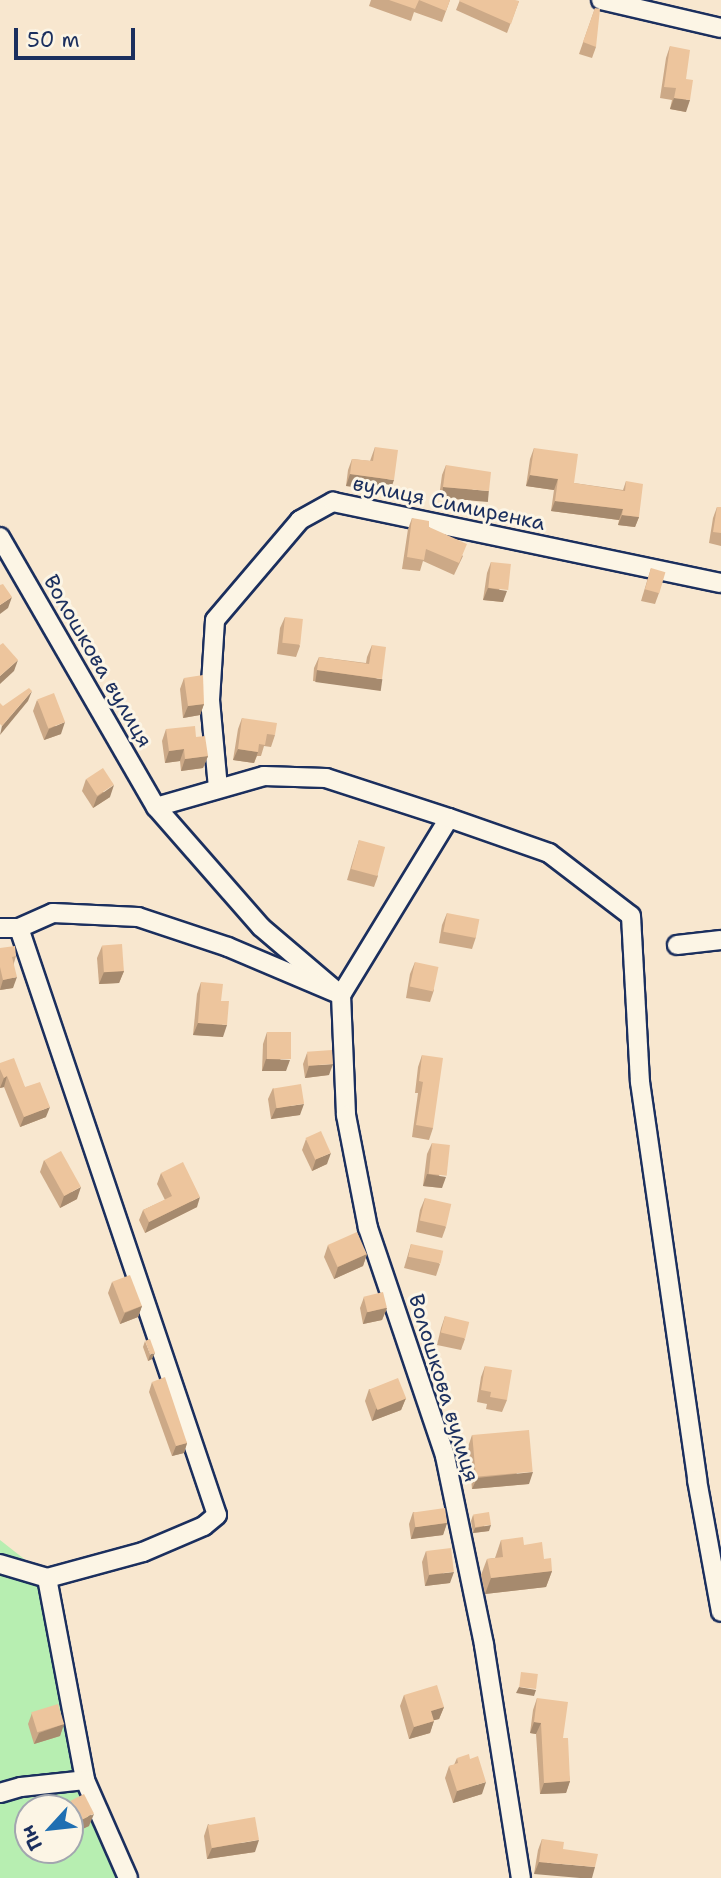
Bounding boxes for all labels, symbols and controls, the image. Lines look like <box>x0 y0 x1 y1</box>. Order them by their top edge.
scale bar <box>18 14 138 58</box>
text: 50 m <box>27 26 80 54</box>
street label: вулиця Симиренка <box>350 470 548 536</box>
street label: Волошкова вулиця <box>38 570 158 752</box>
street label: Волошкова вулиця <box>403 1291 485 1485</box>
north arrow <box>14 1794 84 1864</box>
text: Пн <box>15 1821 48 1855</box>

